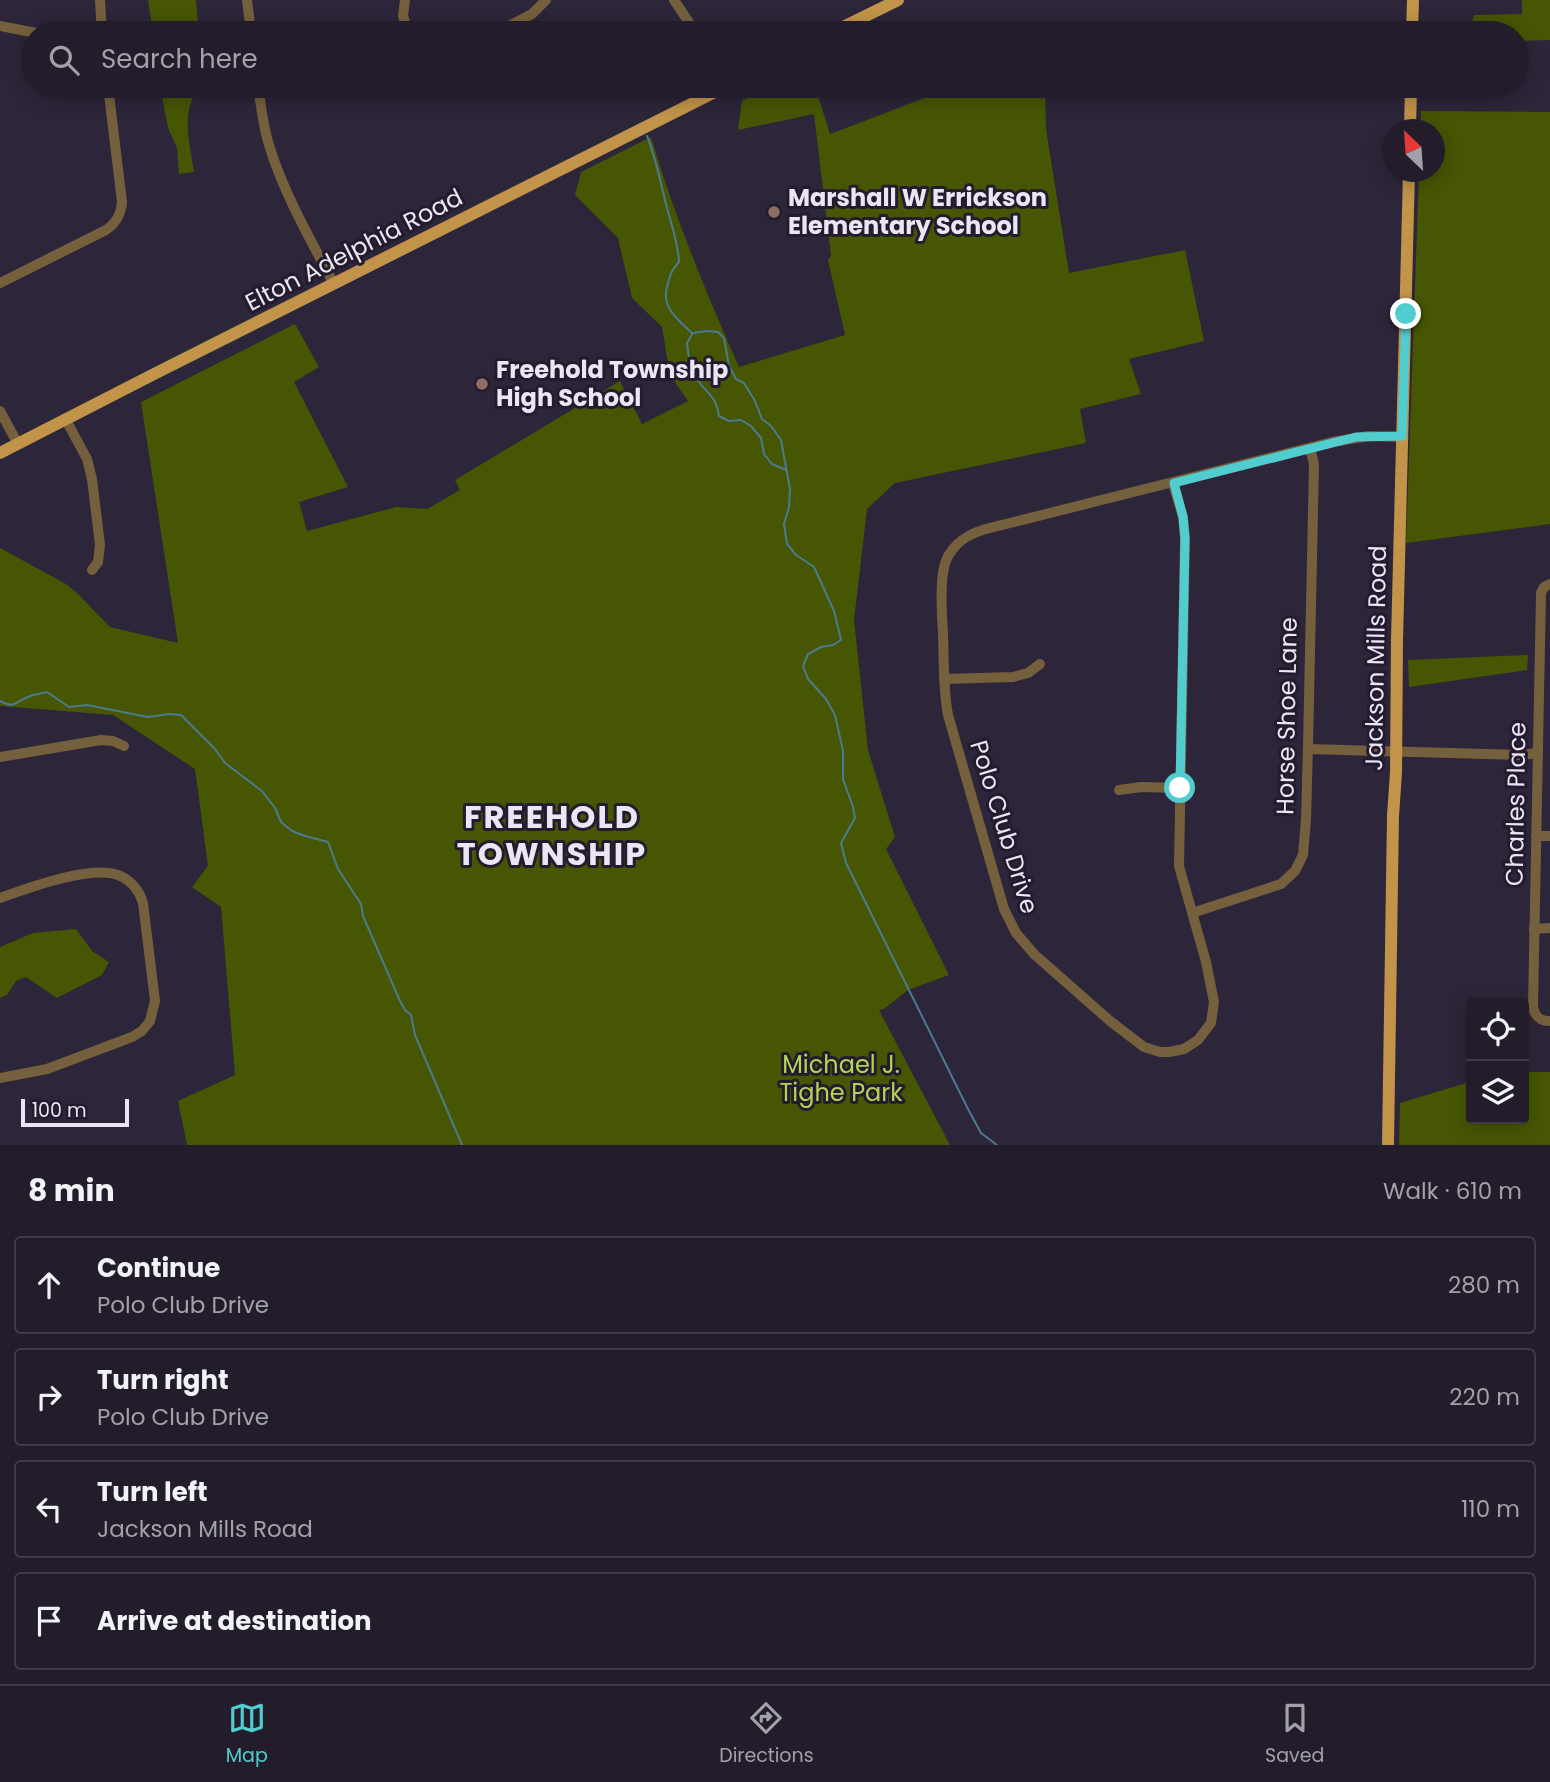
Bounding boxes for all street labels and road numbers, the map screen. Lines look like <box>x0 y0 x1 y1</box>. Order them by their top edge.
street label: Elton Adelphia Road <box>239 180 468 319</box>
street label: Jackson Mills Road <box>1357 545 1394 771</box>
street label: Horse Shoe Lane <box>1268 617 1305 815</box>
street label: Charles Place <box>1498 722 1533 886</box>
street label: Polo Club Drive <box>962 736 1047 918</box>

